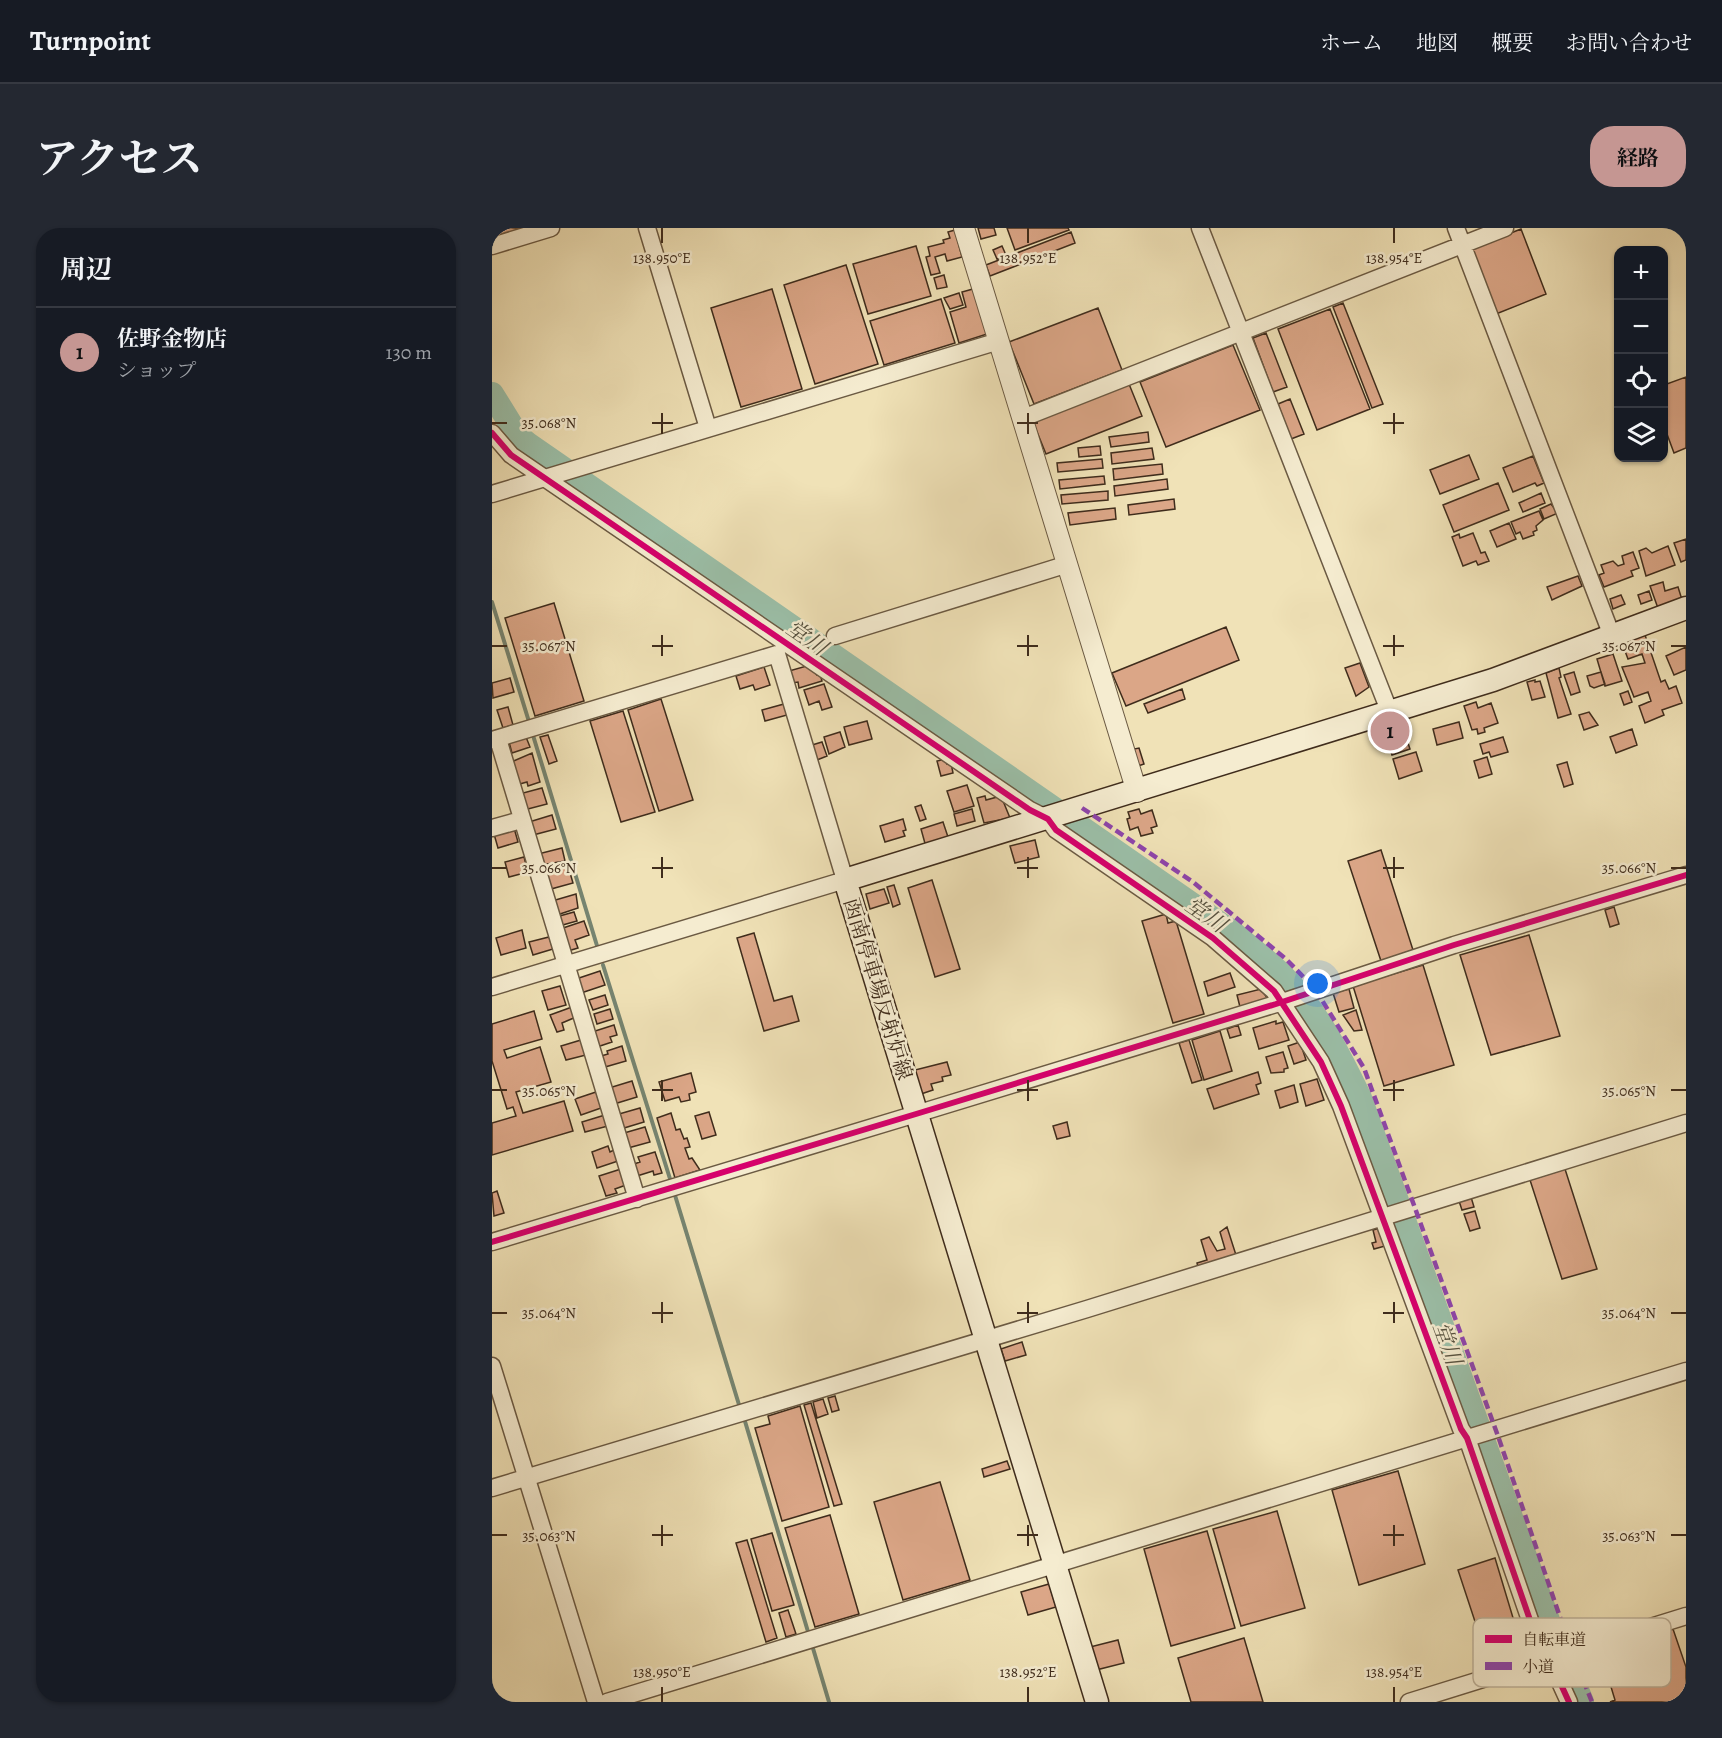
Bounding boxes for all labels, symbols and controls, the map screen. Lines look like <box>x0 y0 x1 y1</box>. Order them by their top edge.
text: Turnpoint <box>30 22 151 60</box>
text: ホーム <box>1320 29 1383 57</box>
text: 地図 <box>1416 29 1458 57</box>
text: 概要 <box>1491 29 1533 57</box>
text: お問い合わせ <box>1566 29 1692 57</box>
button: 経路 <box>1590 126 1686 187</box>
text: アクセス <box>36 130 203 187</box>
map controls <box>1614 246 1668 462</box>
button: + <box>1614 246 1668 300</box>
text: 138.950°E <box>633 248 691 268</box>
text: 138.952°E <box>999 248 1057 268</box>
text: 138.954°E <box>1366 248 1422 268</box>
text: 周辺 <box>60 252 112 287</box>
button: − <box>1614 300 1668 354</box>
text: 佐野金物店 <box>117 324 227 354</box>
text: 1 <box>76 339 83 366</box>
text: 130 m <box>386 339 432 366</box>
button: locate <box>1614 354 1668 408</box>
text: ショップ <box>117 357 197 384</box>
button: layers <box>1614 408 1668 462</box>
text: 35.068°N <box>522 413 577 433</box>
water label: 堂川 <box>780 613 835 664</box>
text: 35.067°N <box>522 636 576 656</box>
text: 35.067°N <box>1602 636 1656 656</box>
pin: 1 <box>1370 708 1410 754</box>
text: 35.066°N <box>522 858 576 878</box>
text: 35.066°N <box>1602 858 1656 878</box>
water label: 堂川 <box>1179 890 1234 941</box>
street label: 函南停車場反射炉線 <box>837 895 919 1083</box>
your location <box>1303 969 1332 998</box>
text: 35.065°N <box>522 1081 576 1101</box>
text: 35.065°N <box>1602 1081 1656 1101</box>
text: 35.064°N <box>522 1303 576 1323</box>
text: 35.064°N <box>1602 1303 1656 1323</box>
water label: 堂川 <box>1425 1318 1469 1371</box>
text: 35.063°N <box>522 1526 576 1546</box>
text: 35.063°N <box>1602 1526 1656 1546</box>
legend <box>1473 1618 1671 1687</box>
text: 自転車道 <box>1522 1629 1586 1651</box>
text: 小道 <box>1522 1656 1554 1678</box>
text: 138.950°E <box>633 1662 691 1682</box>
text: 138.952°E <box>999 1662 1057 1682</box>
text: 138.954°E <box>1366 1662 1422 1682</box>

